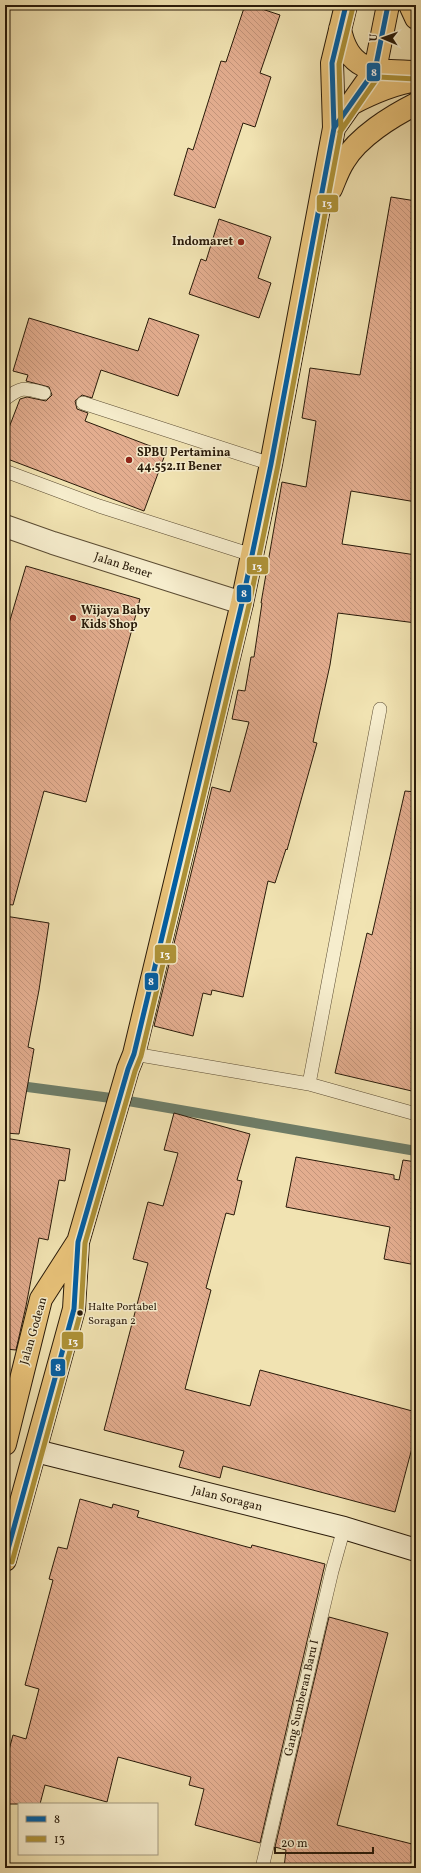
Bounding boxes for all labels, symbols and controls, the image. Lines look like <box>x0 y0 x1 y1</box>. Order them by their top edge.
north arrow <box>363 18 403 58</box>
text: U <box>367 33 382 42</box>
line badge: 8 <box>366 62 381 82</box>
text: 8 <box>371 66 377 81</box>
line badge: 13 <box>316 194 339 213</box>
text: 13 <box>322 197 332 212</box>
place label: Indomaret <box>172 234 233 250</box>
marker: Indomaret <box>236 237 246 247</box>
place label: SPBU Pertamina 44.552.11 Bener <box>137 445 231 475</box>
marker: SPBU Pertamina 44.552.11 Bener <box>124 455 134 465</box>
street label: Jalan Bener <box>92 549 154 583</box>
line badge: 13 <box>246 556 269 575</box>
text: 13 <box>252 560 262 575</box>
line badge: 8 <box>236 584 252 603</box>
text: 8 <box>241 587 247 602</box>
place label: Wijaya Baby Kids Shop <box>81 603 151 633</box>
marker: Wijaya Baby Kids Shop <box>68 613 78 623</box>
line badge: 13 <box>154 944 177 964</box>
text: 13 <box>160 948 170 963</box>
line badge: 8 <box>144 972 159 991</box>
text: 8 <box>148 975 154 990</box>
street label: Jalan Godean <box>17 1295 51 1367</box>
place label: Halte Portabel Soragan 2 <box>88 1300 157 1329</box>
marker: Halte Portabel Soragan 2 <box>75 1308 85 1318</box>
line badge: 13 <box>61 1331 84 1350</box>
text: 13 <box>68 1335 78 1350</box>
line badge: 8 <box>50 1358 66 1377</box>
text: 8 <box>55 1361 61 1376</box>
street label: Jalan Soragan <box>190 1482 264 1516</box>
street label: Gang Sumberan Baru I <box>281 1638 323 1758</box>
legend <box>18 1803 158 1855</box>
text: 8 <box>54 1812 60 1828</box>
scale bar <box>275 1829 373 1855</box>
text: 13 <box>54 1832 65 1848</box>
text: 20 m <box>281 1836 308 1852</box>

